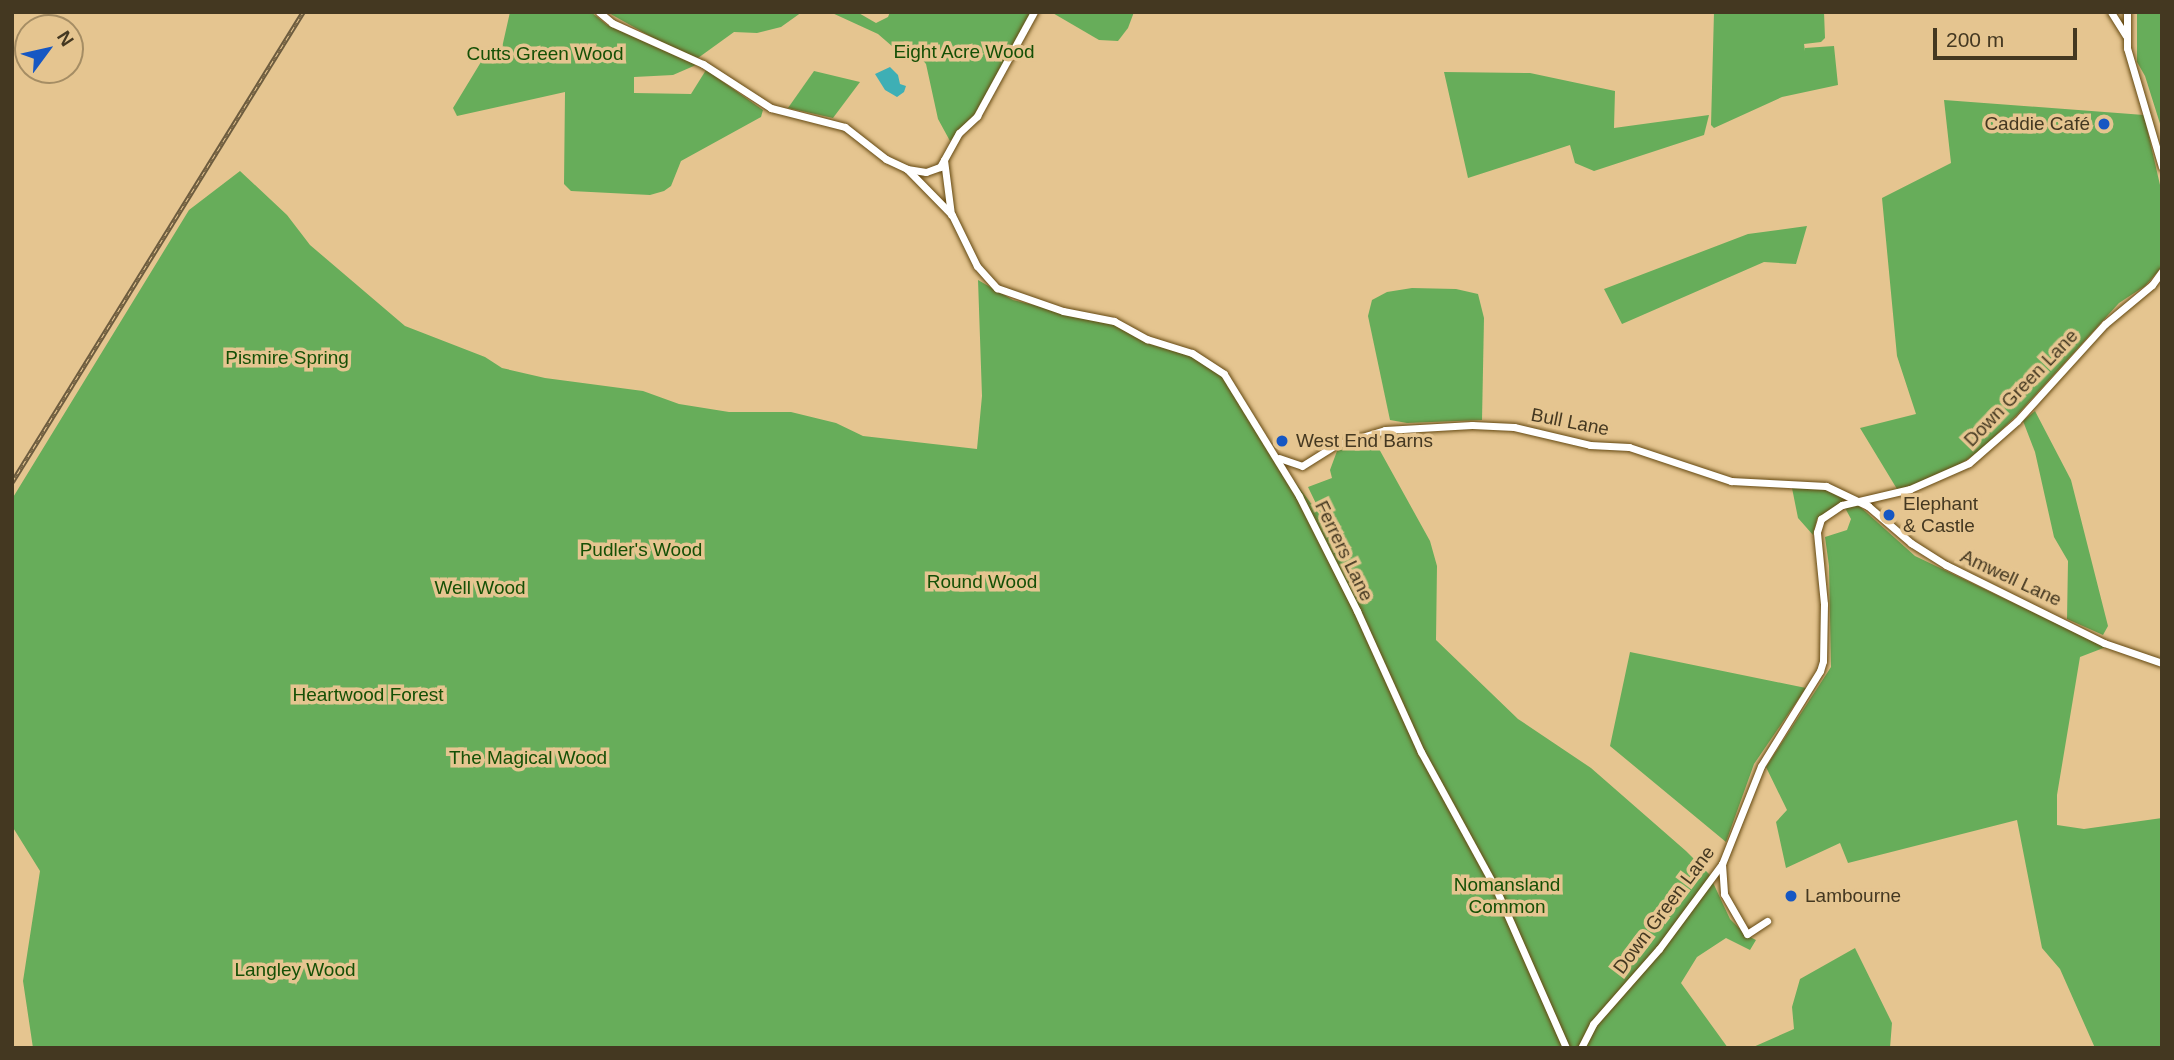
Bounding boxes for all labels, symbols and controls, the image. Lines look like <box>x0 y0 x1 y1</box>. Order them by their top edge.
north arrow <box>14 14 84 84</box>
scale bar <box>1936 14 2080 58</box>
text: N <box>53 27 78 50</box>
text: 200 m <box>1946 28 2004 51</box>
park label: Eight Acre Wood <box>893 41 1035 63</box>
park label: Cutts Green Wood <box>466 43 624 65</box>
place label: Caddie Café <box>1984 113 2090 135</box>
marker: Caddie Café <box>2096 116 2112 132</box>
street label: Down Green Lane <box>1959 325 2083 451</box>
park label: Pismire Spring <box>225 347 349 369</box>
street label: Bull Lane <box>1529 403 1611 441</box>
place label: West End Barns <box>1296 430 1433 452</box>
marker: West End Barns <box>1274 433 1290 449</box>
place label: Elephant & Castle <box>1903 493 1978 537</box>
street label: Ferrers Lane <box>1310 497 1378 605</box>
marker: Elephant & Castle <box>1881 507 1897 523</box>
park label: Pudler's Wood <box>580 539 702 561</box>
street label: Amwell Lane <box>1957 545 2065 611</box>
park label: Round Wood <box>927 571 1037 593</box>
park label: Well Wood <box>434 577 526 599</box>
park label: Heartwood Forest <box>292 684 444 706</box>
park label: The Magical Wood <box>449 747 607 769</box>
street label: Down Green Lane <box>1608 842 1720 978</box>
park label: Nomansland Common <box>1454 874 1560 918</box>
place label: Lambourne <box>1805 885 1901 907</box>
marker: Lambourne <box>1783 888 1799 904</box>
park label: Langley Wood <box>234 959 356 981</box>

